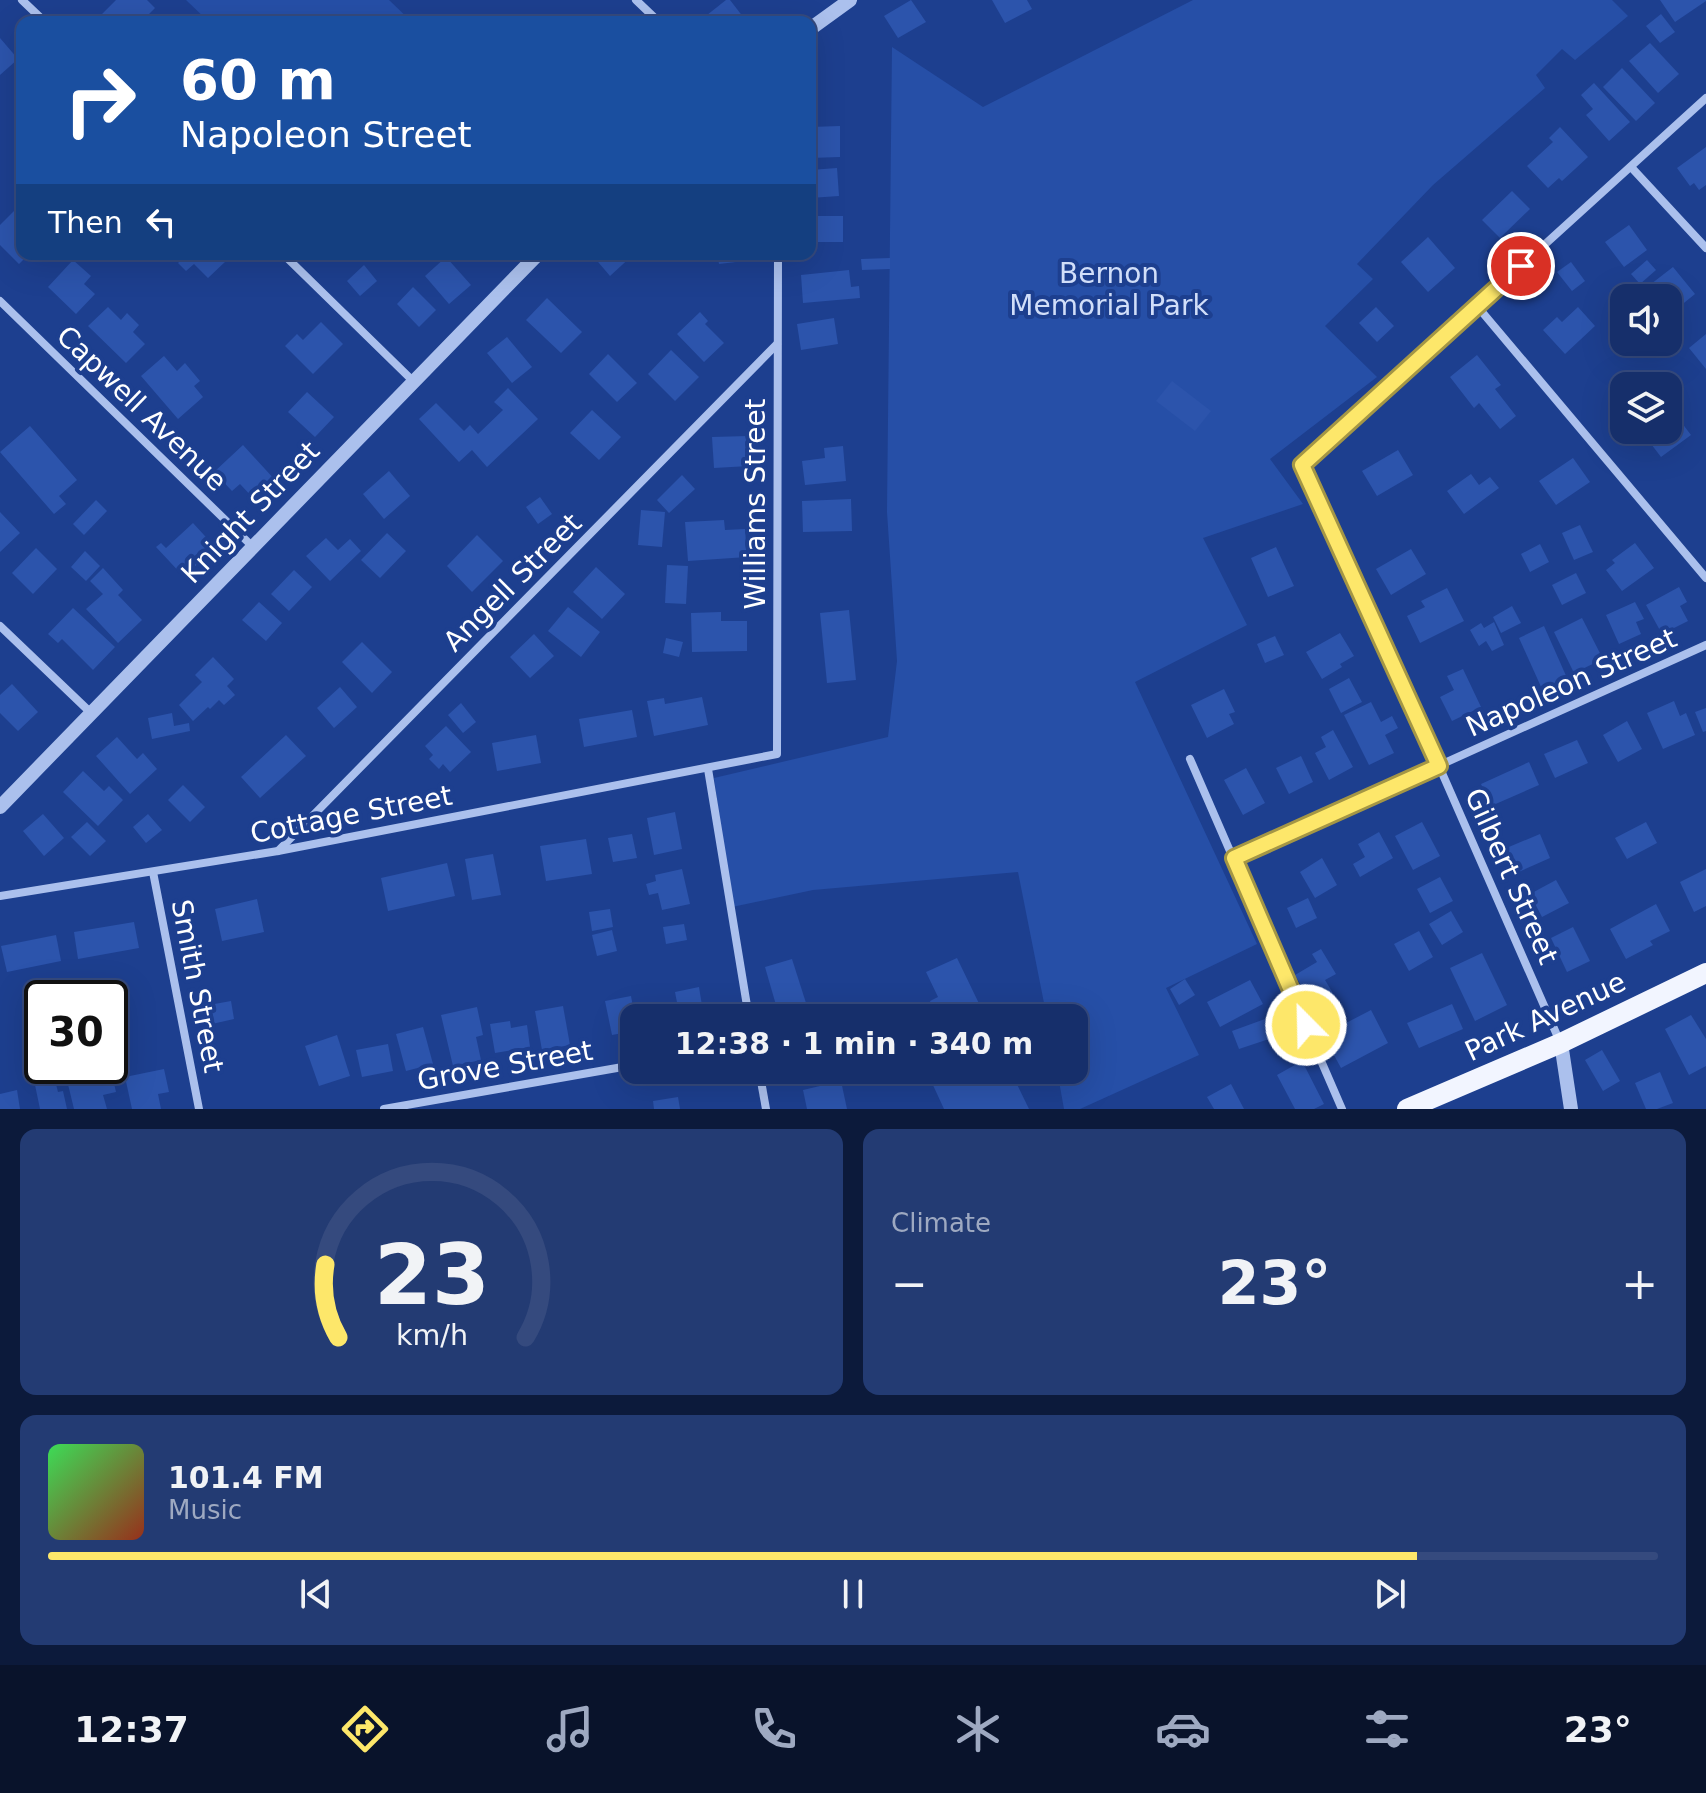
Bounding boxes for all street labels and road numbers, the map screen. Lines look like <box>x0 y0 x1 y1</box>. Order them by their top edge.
street label: Capwell Avenue <box>50 319 233 498</box>
street label: Williams Street <box>739 398 772 610</box>
street label: Knight Street <box>174 435 326 590</box>
street label: Angell Street <box>437 507 588 658</box>
street label: Napoleon Street <box>1461 621 1682 744</box>
street label: Cottage Street <box>247 779 455 850</box>
street label: Gilbert Street <box>1458 783 1565 969</box>
street label: Smith Street <box>165 897 230 1075</box>
street label: Park Avenue <box>1460 965 1631 1068</box>
street label: Grove Street <box>415 1034 595 1097</box>

